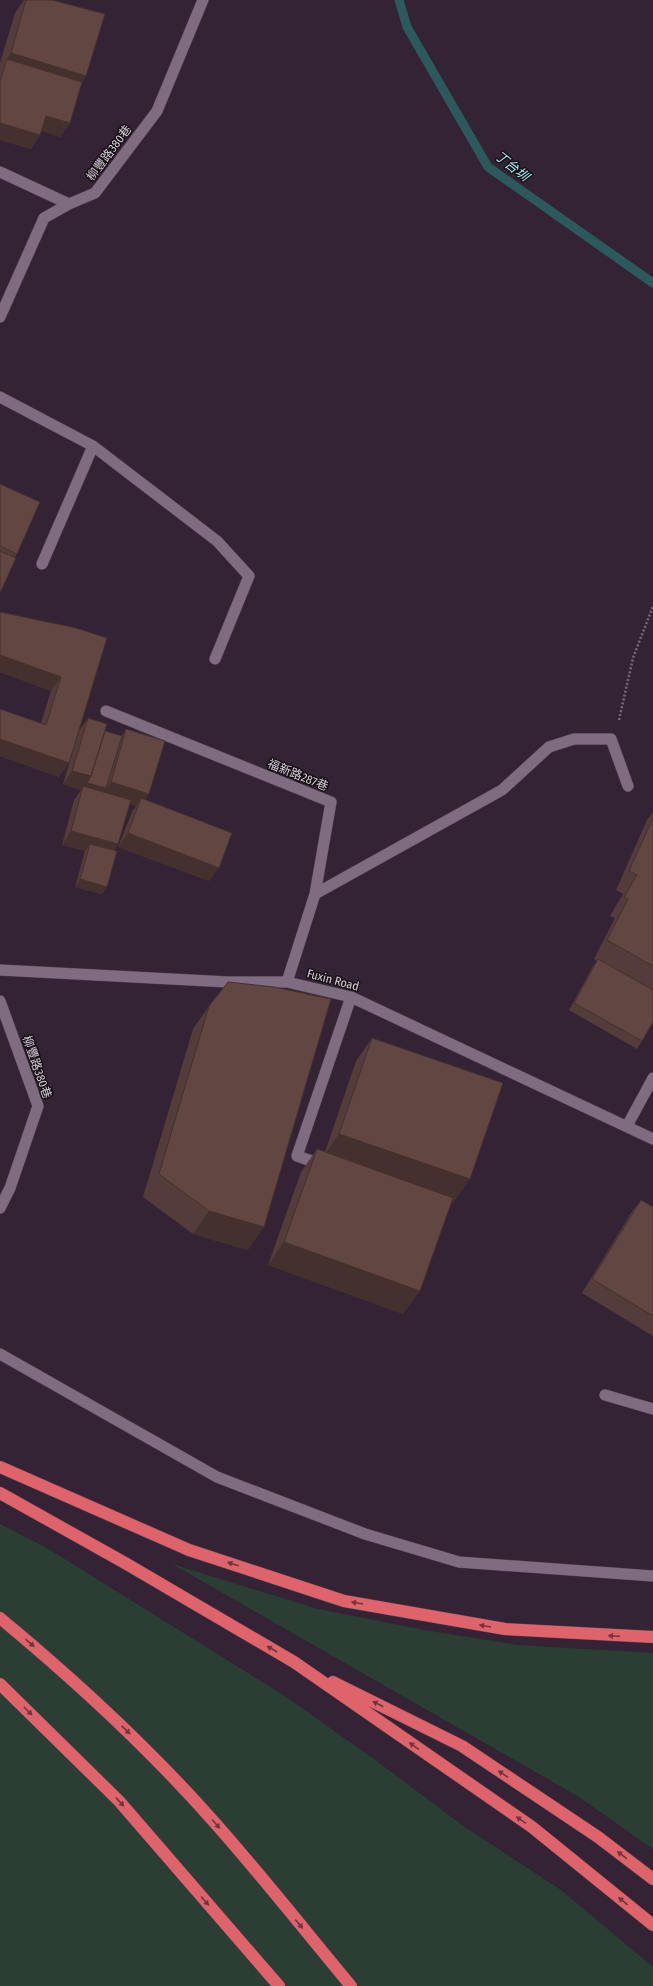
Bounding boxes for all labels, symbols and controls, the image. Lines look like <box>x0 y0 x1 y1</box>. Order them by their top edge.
street label: 柳豐路380巷 <box>84 123 134 183</box>
water label: 丁台圳 <box>492 148 533 185</box>
street label: 福新路287巷 <box>266 757 330 793</box>
street label: Fuxin Road <box>305 966 361 994</box>
street label: 柳豐路380巷 <box>20 1034 54 1100</box>
one-way arrow <box>226 1561 238 1567</box>
one-way arrow <box>350 1600 363 1606</box>
one-way arrow <box>478 1622 491 1628</box>
one-way arrow <box>608 1632 620 1639</box>
one-way arrow <box>25 1638 35 1647</box>
one-way arrow <box>266 1646 278 1653</box>
one-way arrow <box>372 1701 383 1707</box>
one-way arrow <box>23 1706 33 1716</box>
one-way arrow <box>121 1725 131 1735</box>
one-way arrow <box>409 1742 419 1750</box>
one-way arrow <box>498 1770 508 1778</box>
one-way arrow <box>115 1798 124 1807</box>
one-way arrow <box>516 1816 526 1824</box>
one-way arrow <box>212 1819 221 1829</box>
one-way arrow <box>617 1852 627 1860</box>
one-way arrow <box>201 1895 210 1906</box>
one-way arrow <box>617 1896 628 1905</box>
one-way arrow <box>295 1918 304 1929</box>

